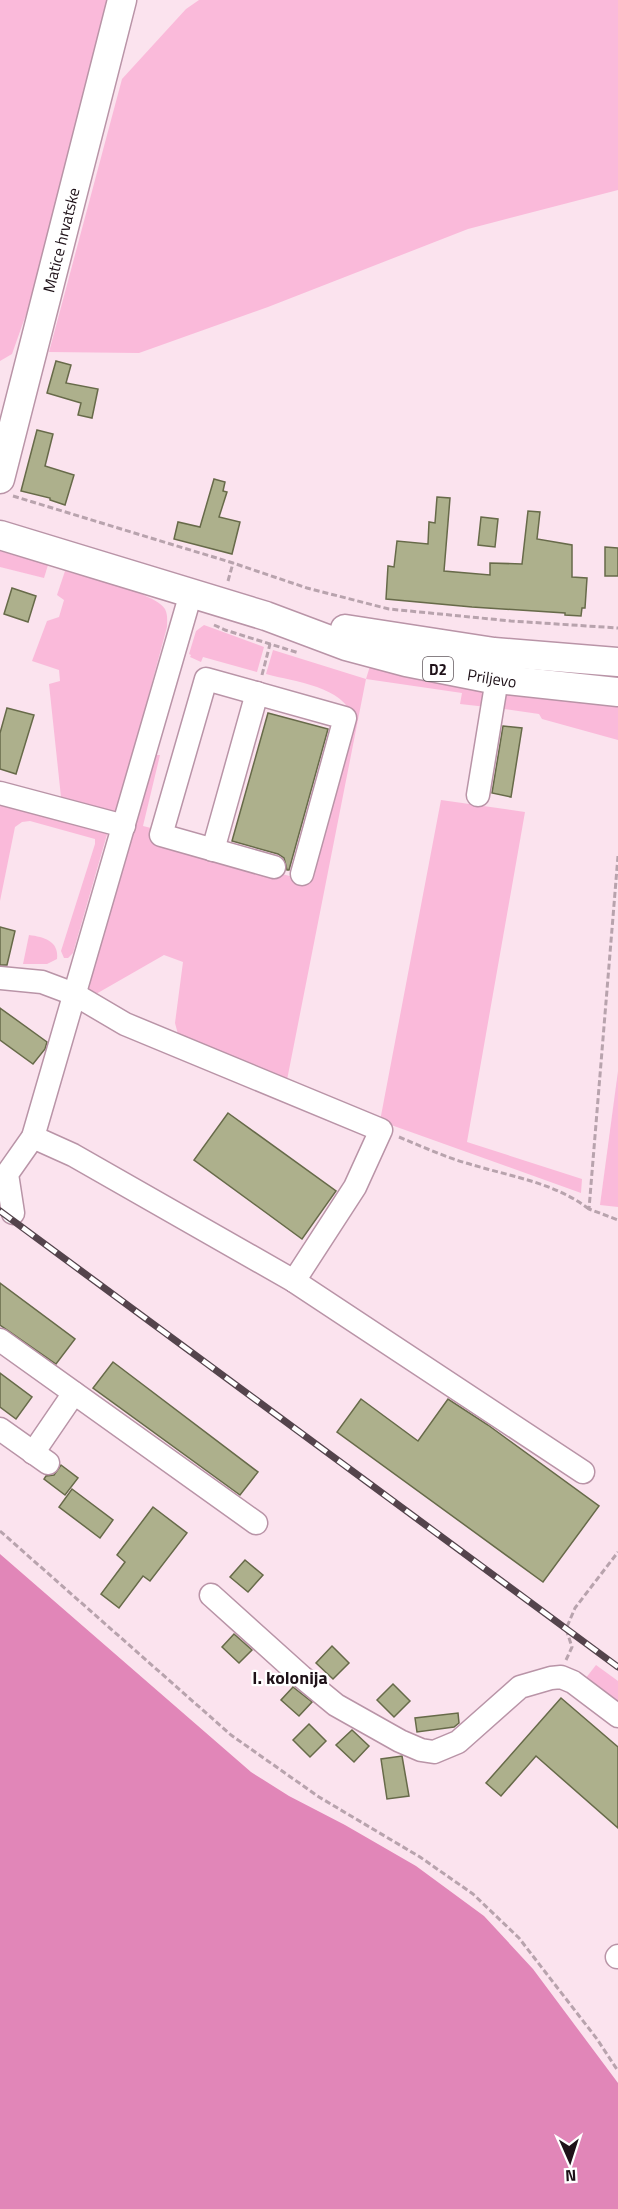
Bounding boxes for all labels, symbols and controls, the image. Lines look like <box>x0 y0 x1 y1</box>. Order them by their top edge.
street label: Matice hrvatske <box>36 185 86 295</box>
road number: D2 <box>423 657 453 681</box>
street label: Priljevo <box>466 662 518 694</box>
district label: I. kolonija <box>252 1664 328 1691</box>
north arrow <box>540 2131 600 2191</box>
text: N <box>565 2164 577 2188</box>

